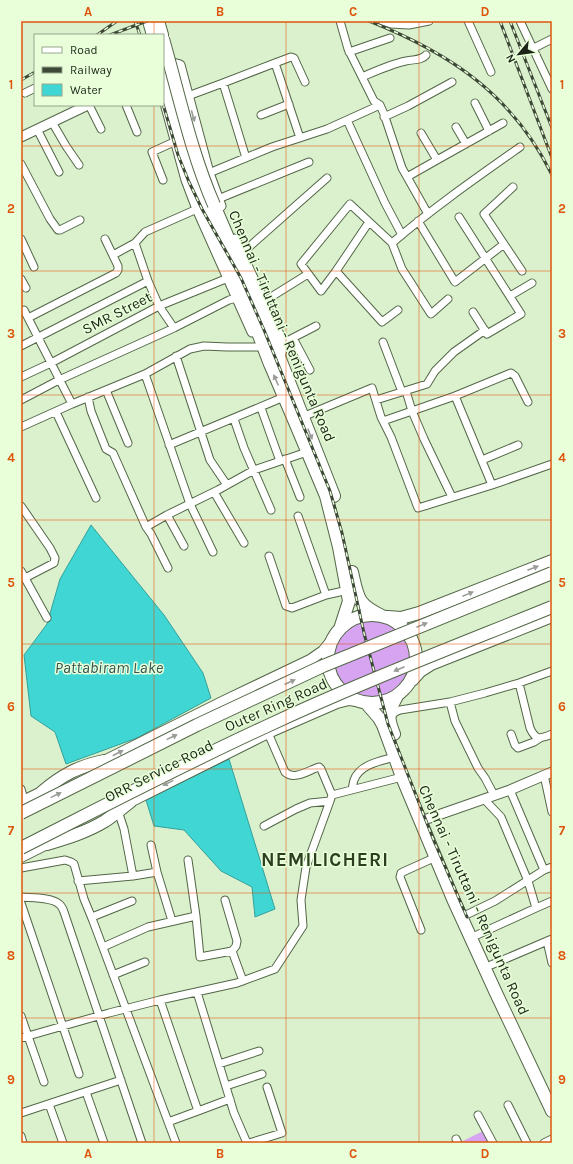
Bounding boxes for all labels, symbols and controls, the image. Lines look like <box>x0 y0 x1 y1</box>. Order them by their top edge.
text: A <box>84 4 92 19</box>
text: B <box>216 4 224 19</box>
text: C <box>349 4 357 19</box>
text: D <box>481 4 490 19</box>
legend <box>34 34 164 106</box>
north arrow <box>499 34 539 74</box>
text: Road <box>70 43 98 57</box>
text: N <box>503 52 518 65</box>
text: Railway <box>70 63 112 77</box>
text: 1 <box>9 77 13 92</box>
text: 1 <box>560 77 564 92</box>
text: Water <box>70 83 103 97</box>
one-way arrow <box>190 111 196 123</box>
text: 2 <box>7 201 15 216</box>
text: 2 <box>558 201 566 216</box>
street label: Chennai - Tiruttani - Renigunta Road <box>225 207 339 445</box>
street label: SMR Street <box>79 288 155 338</box>
text: 3 <box>7 326 15 341</box>
text: 3 <box>558 326 566 341</box>
one-way arrow <box>273 373 279 385</box>
one-way arrow <box>308 429 314 441</box>
text: 4 <box>7 450 15 465</box>
text: 4 <box>558 450 566 465</box>
one-way arrow <box>528 564 540 570</box>
text: 5 <box>7 575 15 590</box>
text: 5 <box>558 575 566 590</box>
one-way arrow <box>462 590 474 596</box>
one-way arrow <box>417 622 429 628</box>
water label: Pattabiram Lake <box>55 658 164 677</box>
one-way arrow <box>393 666 405 672</box>
street label: Outer Ring Road <box>222 674 330 736</box>
one-way arrow <box>284 679 295 685</box>
text: 6 <box>7 699 15 714</box>
text: 6 <box>558 699 566 714</box>
one-way arrow <box>167 734 178 740</box>
street label: ORR Service Road <box>102 736 216 806</box>
one-way arrow <box>113 750 124 757</box>
one-way arrow <box>162 780 174 786</box>
street label: Chennai - Tiruttani - Renigunta Road <box>415 782 533 1018</box>
one-way arrow <box>50 792 62 799</box>
text: 7 <box>8 823 15 838</box>
text: 7 <box>559 823 566 838</box>
district label: NEMILICHERI <box>261 849 389 871</box>
text: 8 <box>7 948 15 963</box>
text: 8 <box>558 948 566 963</box>
text: 9 <box>7 1072 15 1087</box>
text: 9 <box>558 1072 566 1087</box>
text: A <box>84 1146 92 1161</box>
text: B <box>216 1146 224 1161</box>
text: C <box>349 1146 357 1161</box>
text: D <box>481 1146 490 1161</box>

